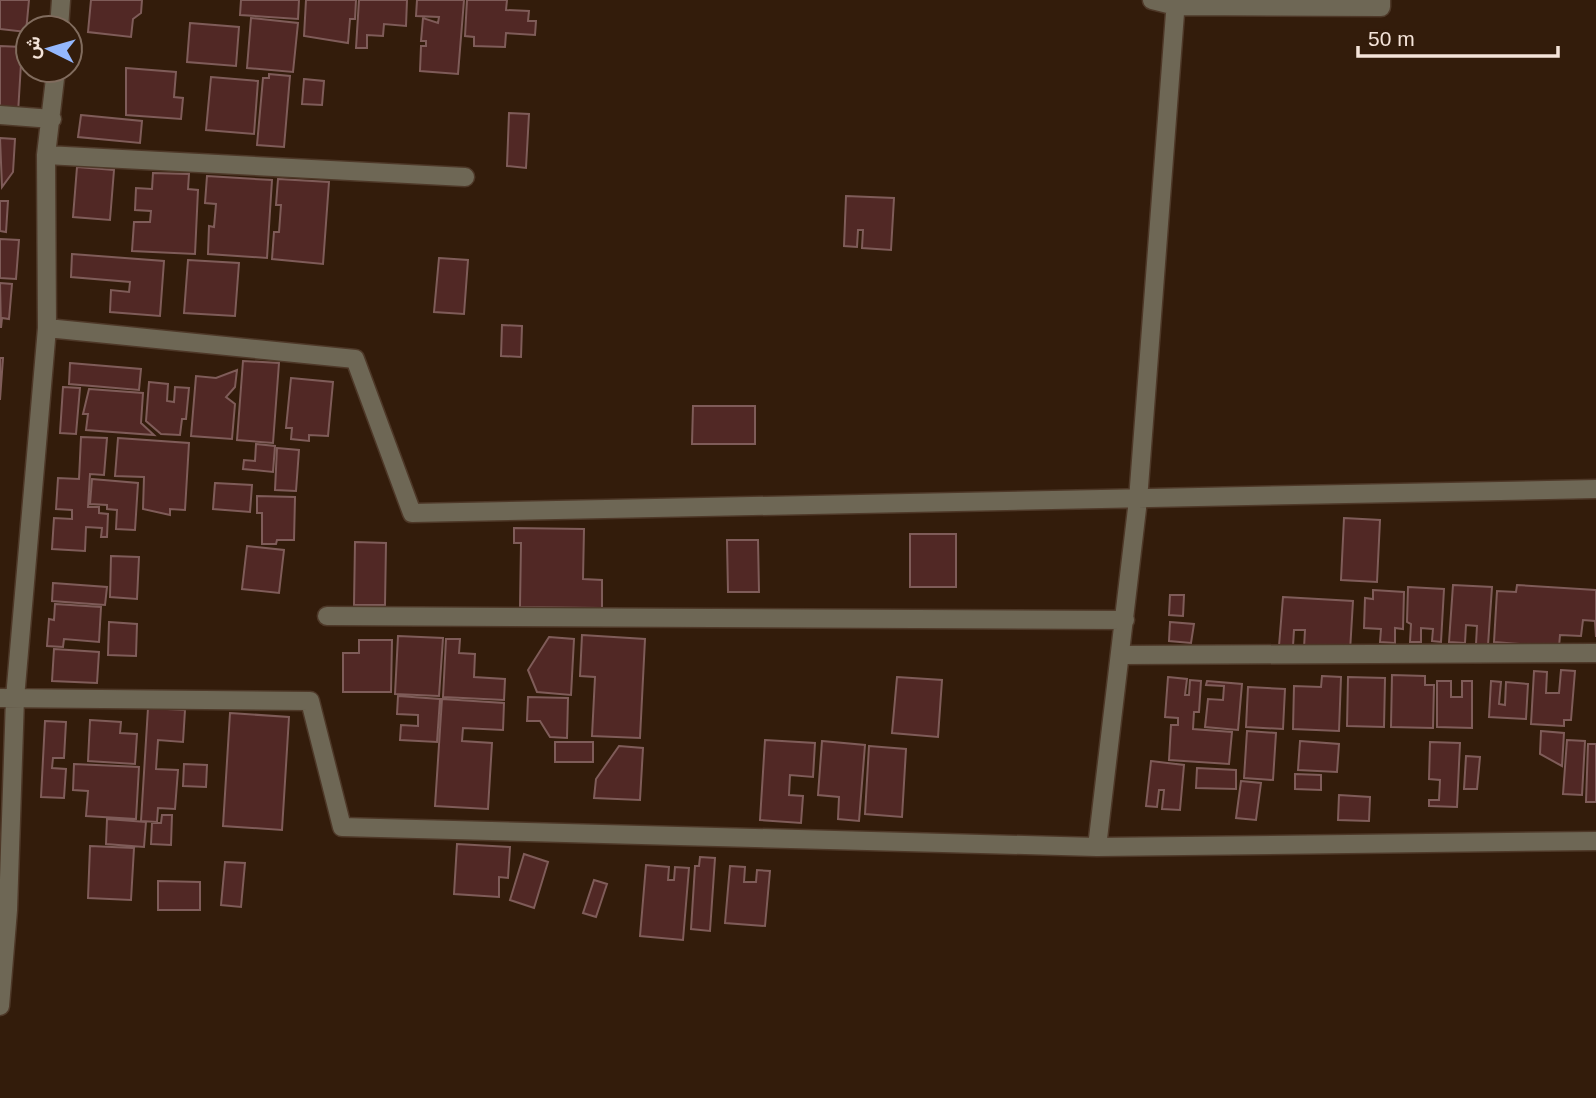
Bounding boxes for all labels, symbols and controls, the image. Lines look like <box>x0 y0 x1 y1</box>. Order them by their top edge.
north arrow <box>14 14 84 84</box>
scale bar <box>1358 14 1558 58</box>
text: 50 m <box>1368 27 1415 50</box>
text: ش <box>21 35 45 60</box>

